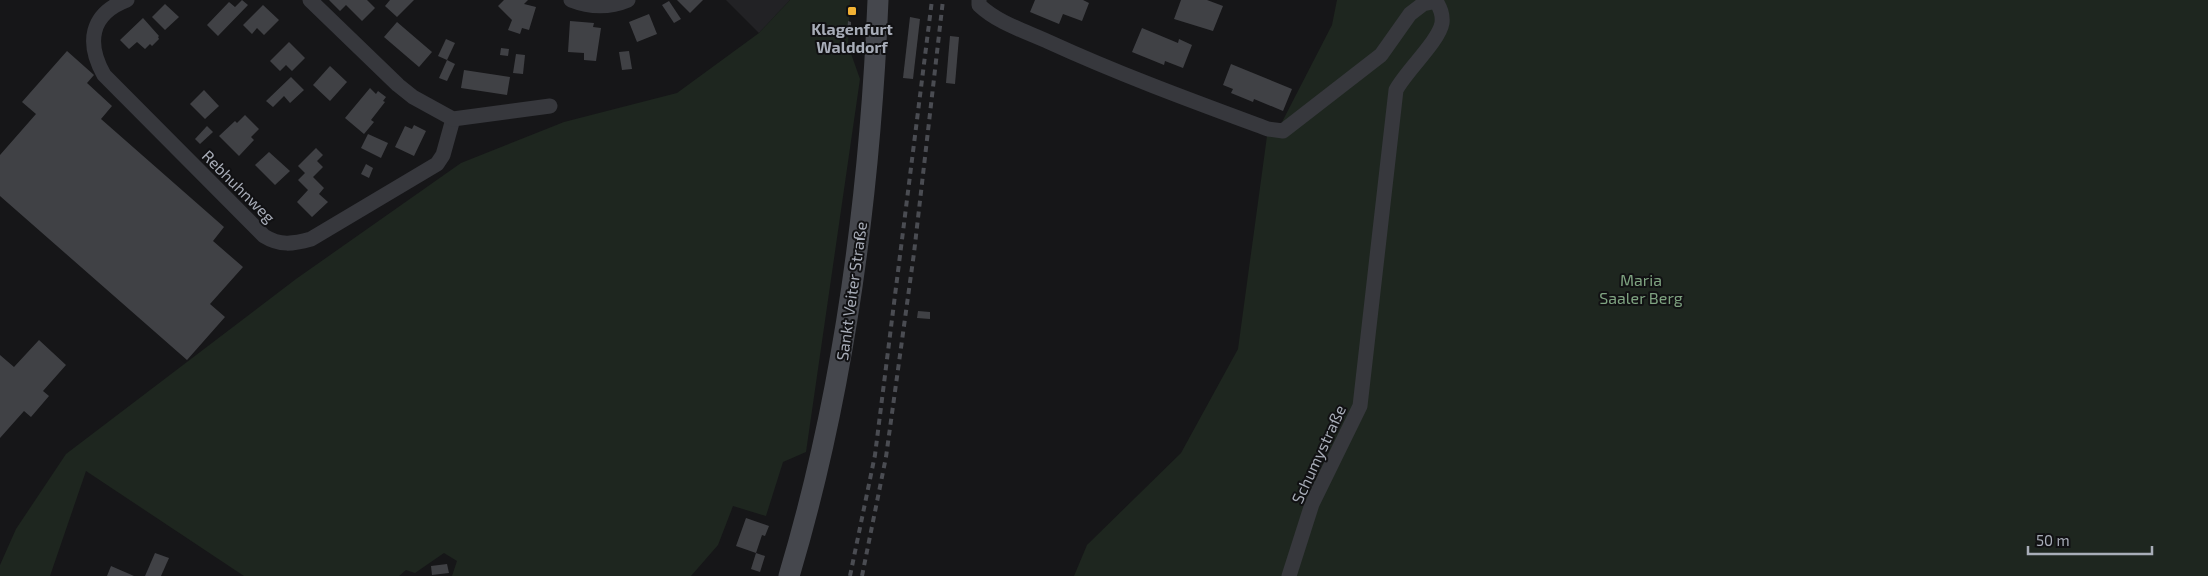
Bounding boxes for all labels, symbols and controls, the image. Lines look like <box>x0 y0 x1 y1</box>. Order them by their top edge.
marker: Klagenfurt Walddorf <box>846 5 858 17</box>
place label: Klagenfurt Walddorf <box>811 19 893 56</box>
street label: Rebhuhnweg <box>199 146 279 226</box>
street label: Sankt Veiter Straße <box>832 220 870 362</box>
park label: Maria Saaler Berg <box>1599 270 1683 307</box>
street label: Schumystraße <box>1287 402 1349 506</box>
scale bar <box>2028 524 2152 556</box>
text: 50 m <box>2036 531 2070 549</box>

